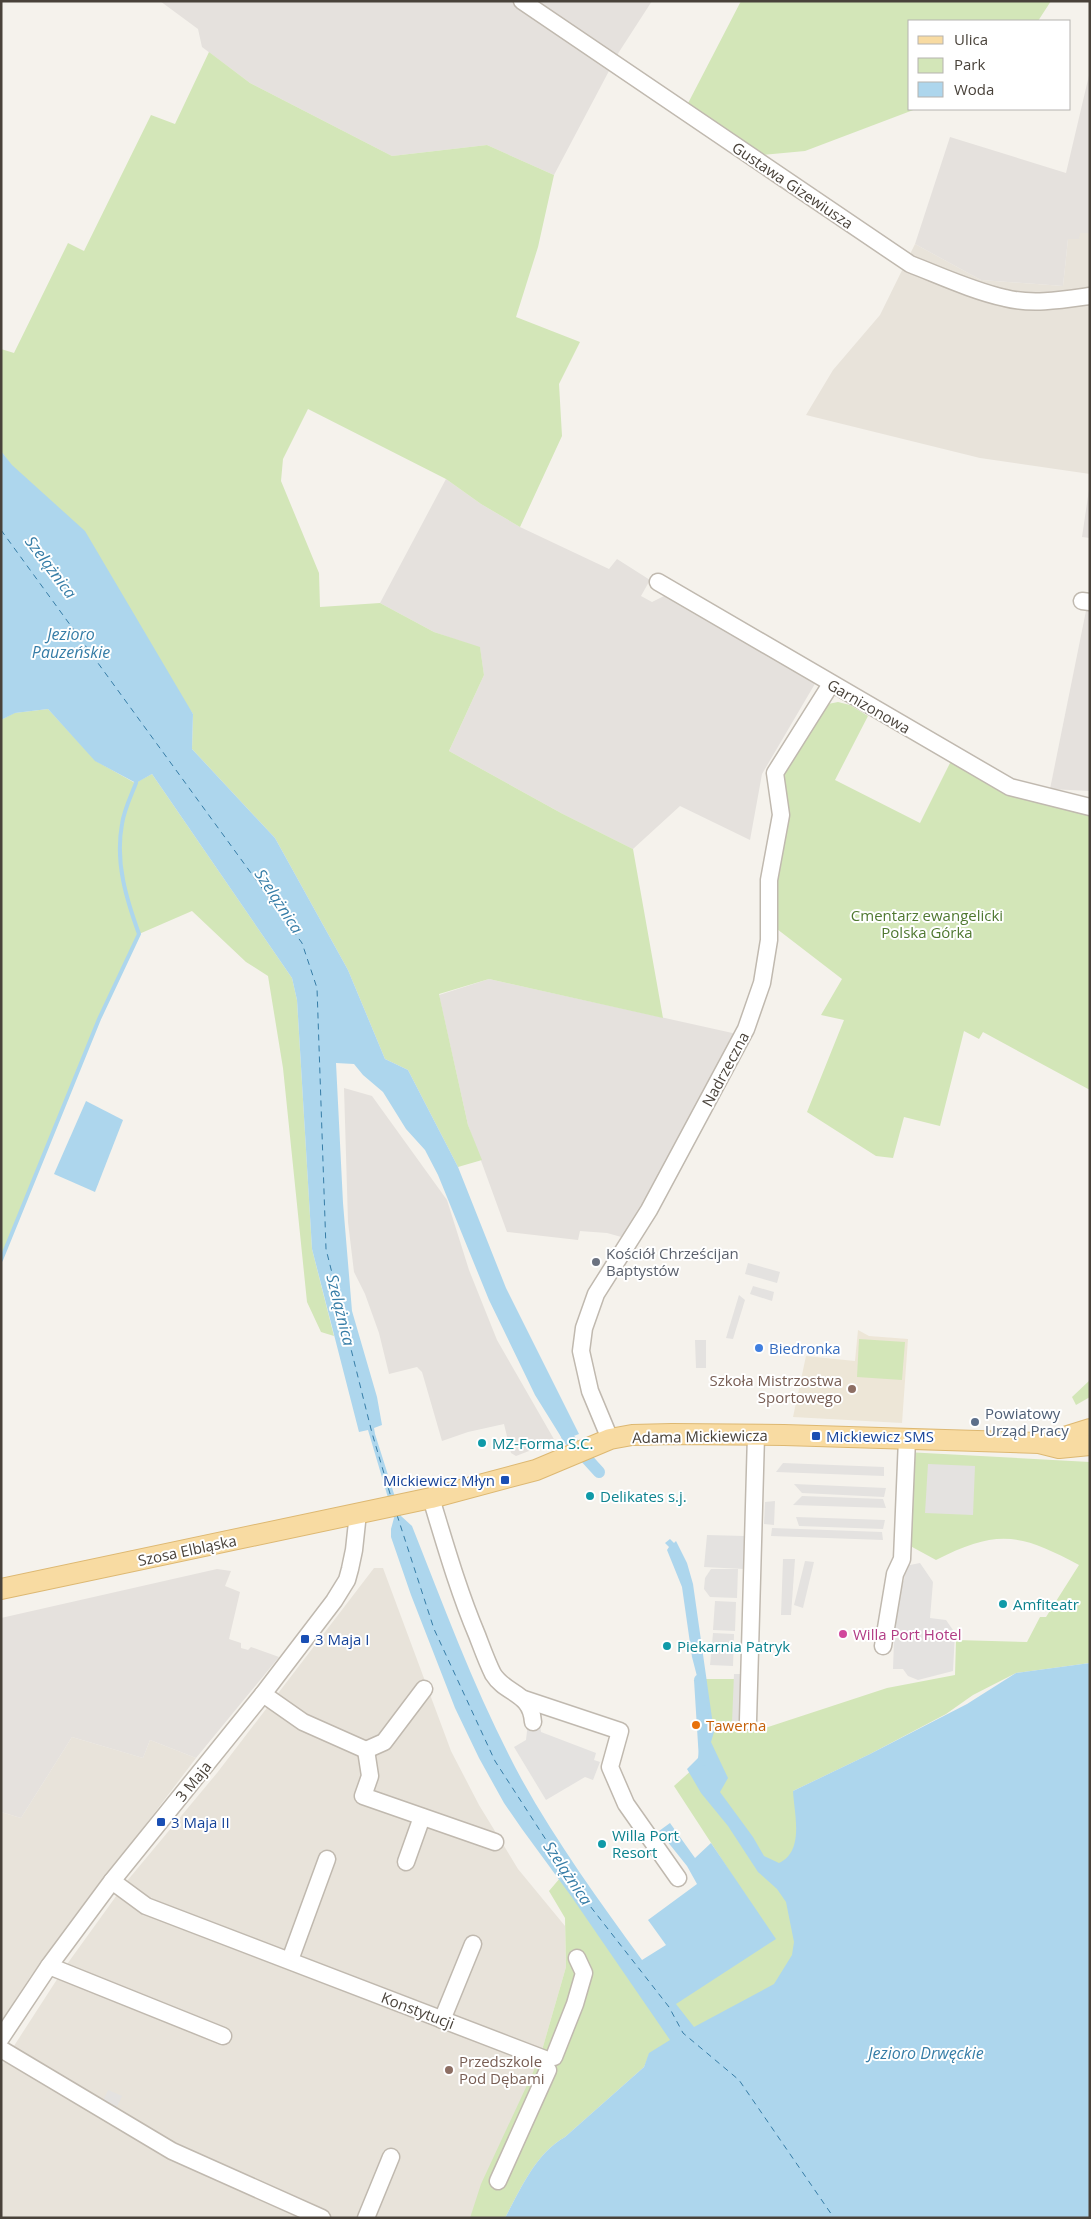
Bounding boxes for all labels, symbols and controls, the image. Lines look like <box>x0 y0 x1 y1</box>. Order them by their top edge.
legend <box>908 20 1071 110</box>
text: Ulica <box>954 29 988 49</box>
text: Park <box>954 54 985 74</box>
text: Woda <box>954 79 994 99</box>
street label: Gustawa Gizewiusza <box>729 137 857 233</box>
water label: Szelążnica <box>20 531 82 603</box>
water label: Jezioro Pauzeńskie <box>32 623 110 663</box>
street label: Garnizonowa <box>824 674 914 738</box>
water label: Szelążnica <box>250 864 308 938</box>
park label: Cmentarz ewangelicki Polska Górka <box>851 905 1003 942</box>
street label: Nadrzeczna <box>697 1028 753 1110</box>
place label: Kościół Chrześcijan Baptystów <box>606 1243 739 1280</box>
marker: Kościół Chrześcijan Baptystów <box>590 1256 602 1268</box>
water label: Szelążnica <box>322 1272 360 1348</box>
place label: Biedronka <box>769 1338 841 1358</box>
marker: Biedronka <box>753 1342 765 1354</box>
place label: Szkoła Mistrzostwa Sportowego <box>709 1370 842 1407</box>
marker: Szkoła Mistrzostwa Sportowego <box>846 1383 858 1395</box>
place label: Powiatowy Urząd Pracy <box>985 1403 1069 1440</box>
marker: Powiatowy Urząd Pracy <box>969 1416 981 1428</box>
street label: Adama Mickiewicza <box>632 1425 768 1447</box>
place label: Mickiewicz SMS <box>826 1426 934 1446</box>
marker: Mickiewicz SMS <box>810 1430 822 1442</box>
place label: MZ-Forma S.C. <box>492 1433 593 1453</box>
marker: MZ-Forma S.C. <box>476 1437 488 1449</box>
place label: Mickiewicz Młyn <box>383 1470 495 1490</box>
marker: Mickiewicz Młyn <box>499 1474 511 1486</box>
place label: Delikates s.j. <box>600 1486 687 1506</box>
marker: Delikates s.j. <box>584 1490 596 1502</box>
street label: Szosa Elbląska <box>136 1530 238 1570</box>
place label: Amfiteatr <box>1013 1594 1079 1614</box>
marker: Amfiteatr <box>997 1598 1009 1610</box>
place label: Willa Port Hotel <box>853 1624 962 1644</box>
marker: Willa Port Hotel <box>837 1628 849 1640</box>
place label: 3 Maja I <box>315 1629 370 1649</box>
marker: 3 Maja I <box>299 1633 311 1645</box>
place label: Piekarnia Patryk <box>677 1636 790 1656</box>
marker: Piekarnia Patryk <box>661 1640 673 1652</box>
place label: Tawerna <box>706 1715 766 1735</box>
marker: Tawerna <box>690 1719 702 1731</box>
street label: 3 Maja <box>171 1757 215 1805</box>
place label: 3 Maja II <box>171 1812 230 1832</box>
marker: 3 Maja II <box>155 1816 167 1828</box>
place label: Willa Port Resort <box>612 1825 679 1862</box>
water label: Szelążnica <box>539 1837 597 1909</box>
marker: Willa Port Resort <box>596 1838 608 1850</box>
street label: Konstytucji <box>379 1987 457 2033</box>
water label: Jezioro Drwęckie <box>865 2042 984 2064</box>
place label: Przedszkole Pod Dębami <box>459 2051 545 2088</box>
marker: Przedszkole Pod Dębami <box>443 2064 455 2076</box>

